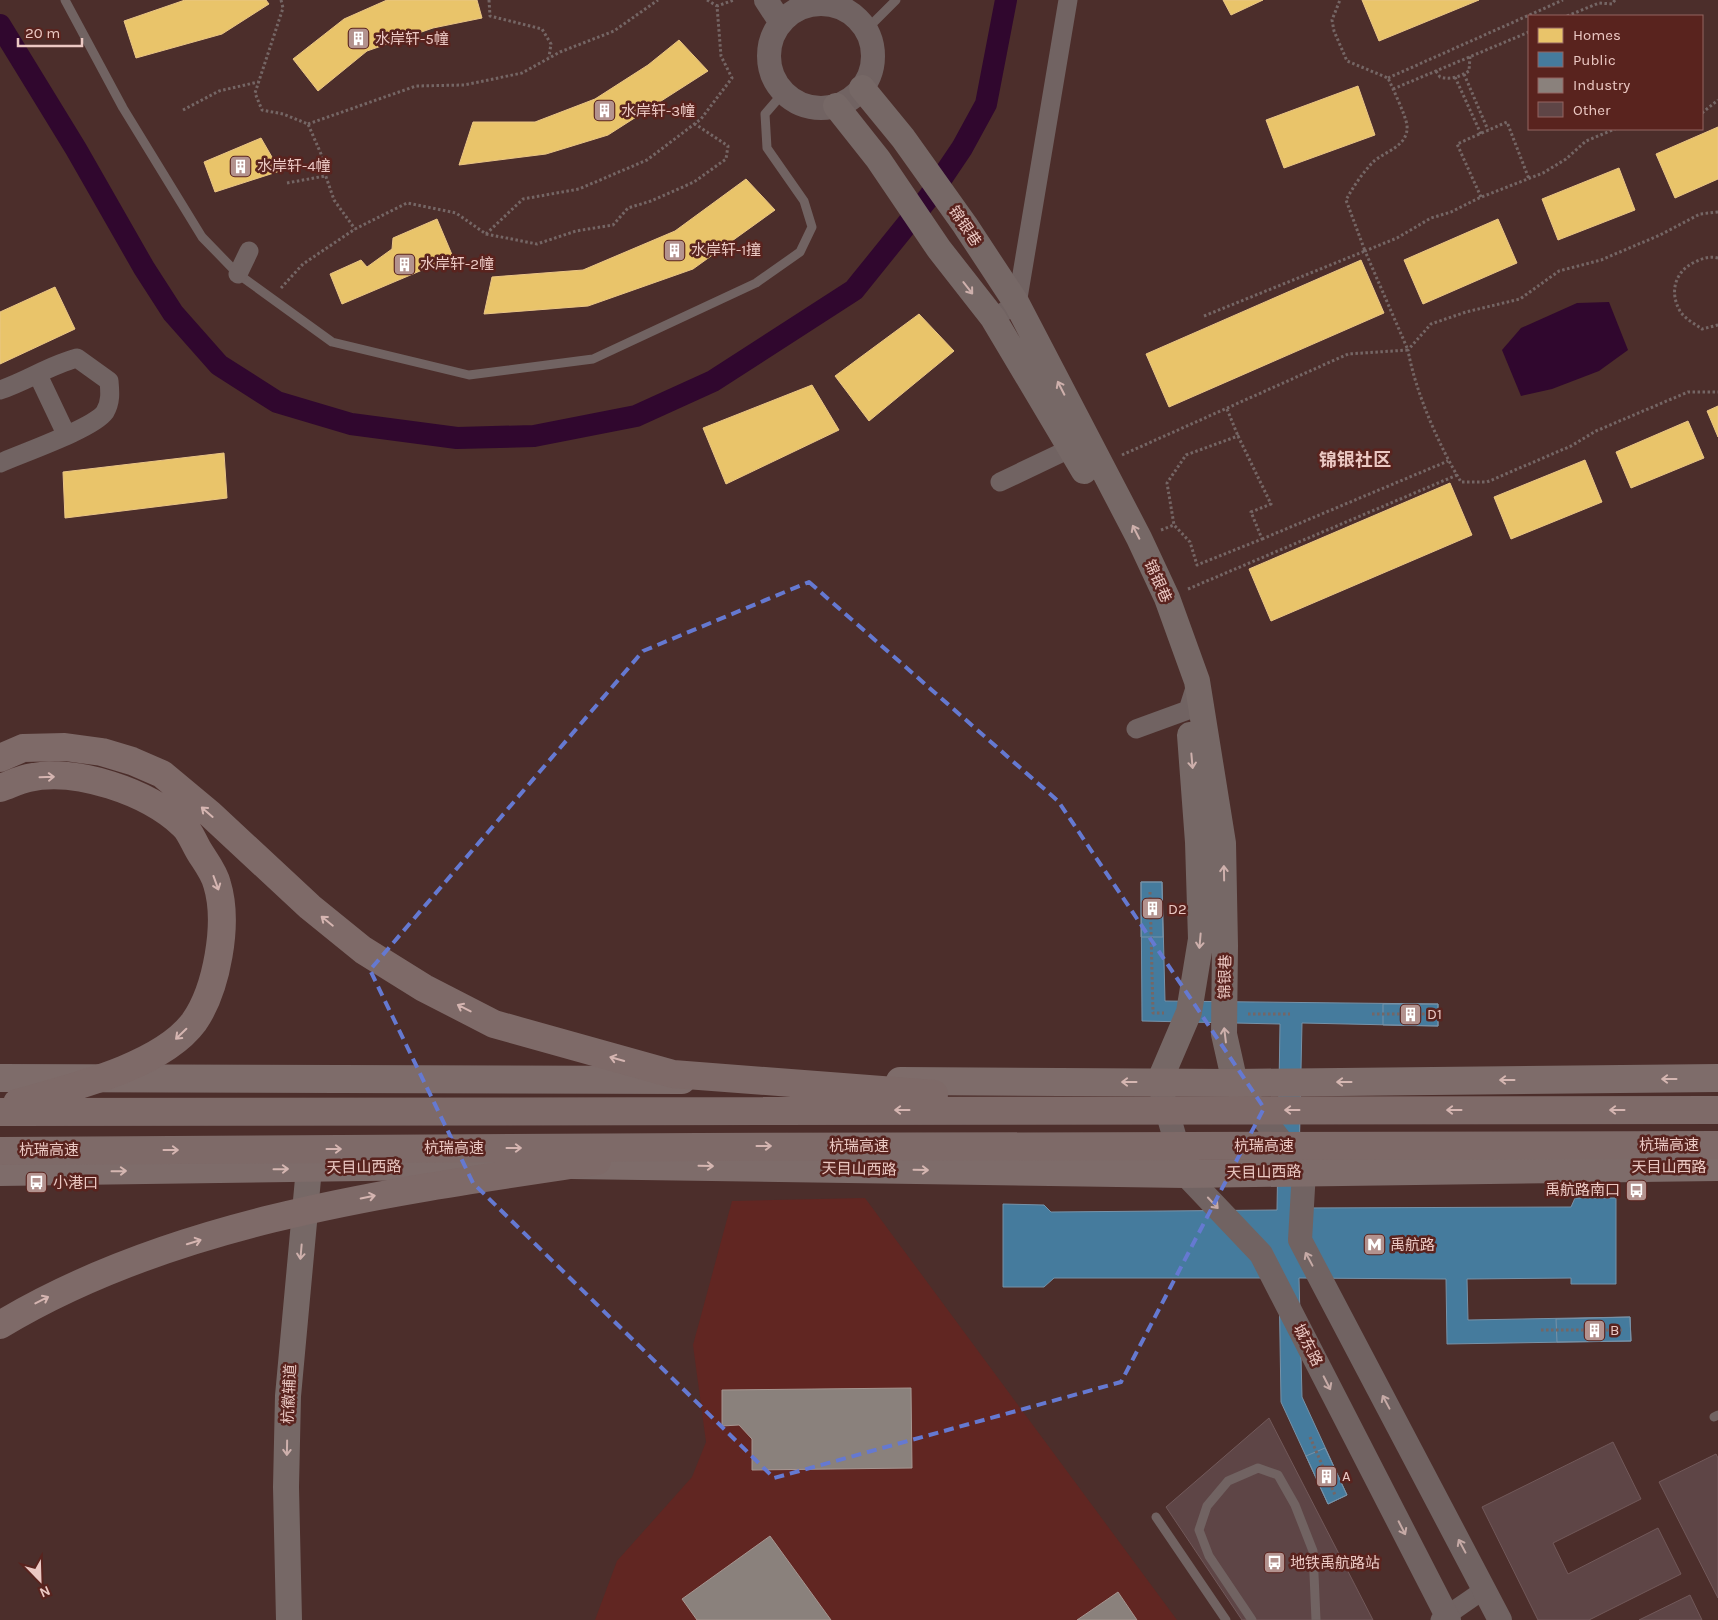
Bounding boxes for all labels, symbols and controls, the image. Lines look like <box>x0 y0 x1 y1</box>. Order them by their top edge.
scale bar <box>18 15 81 47</box>
legend <box>1528 15 1703 130</box>
text: 20 m <box>25 24 60 42</box>
text: Homes <box>1573 26 1621 44</box>
building icon: 水岸轩-5幢 <box>347 27 371 51</box>
place label: 水岸轩-5幢 <box>375 30 449 48</box>
text: Public <box>1573 51 1616 69</box>
text: Industry <box>1573 76 1630 94</box>
building icon: 水岸轩-3幢 <box>593 99 617 123</box>
text: Other <box>1573 101 1611 119</box>
place label: 水岸轩-3幢 <box>621 102 695 120</box>
building icon: 水岸轩-4幢 <box>229 154 253 178</box>
place label: 水岸轩-4幢 <box>257 157 331 175</box>
street label: 锦银巷 <box>945 202 985 250</box>
building icon: 水岸轩-1撞 <box>663 238 687 262</box>
place label: 水岸轩-1撞 <box>691 241 761 259</box>
building icon: 水岸轩-2幢 <box>392 252 416 276</box>
place label: 水岸轩-2幢 <box>420 255 494 273</box>
one-way arrow <box>963 281 974 294</box>
one-way arrow <box>1056 381 1065 396</box>
district label: 锦银社区 <box>1319 449 1391 471</box>
one-way arrow <box>1131 525 1140 540</box>
street label: 锦银巷 <box>1141 557 1175 605</box>
one-way arrow <box>1187 753 1197 769</box>
one-way arrow <box>39 772 55 781</box>
one-way arrow <box>201 806 214 817</box>
one-way arrow <box>1219 865 1228 881</box>
one-way arrow <box>211 875 221 891</box>
building icon: D2 <box>1140 897 1164 921</box>
place label: D2 <box>1168 900 1187 918</box>
one-way arrow <box>321 915 334 926</box>
one-way arrow <box>1195 933 1205 949</box>
street label: 锦银巷 <box>1216 954 1234 1000</box>
building icon: D1 <box>1399 1002 1423 1026</box>
one-way arrow <box>456 1003 471 1013</box>
place label: D1 <box>1427 1005 1442 1023</box>
one-way arrow <box>1220 1027 1230 1043</box>
one-way arrow <box>175 1028 187 1040</box>
one-way arrow <box>610 1053 626 1063</box>
one-way arrow <box>1662 1074 1678 1084</box>
one-way arrow <box>1499 1075 1516 1085</box>
one-way arrow <box>1122 1077 1138 1087</box>
one-way arrow <box>1337 1077 1353 1087</box>
one-way arrow <box>894 1105 910 1115</box>
one-way arrow <box>1284 1105 1300 1115</box>
one-way arrow <box>1447 1105 1463 1115</box>
one-way arrow <box>1609 1105 1626 1115</box>
street label: 杭瑞高速 <box>1639 1136 1699 1154</box>
street label: 杭瑞高速 <box>829 1137 889 1155</box>
street label: 杭瑞高速 <box>1234 1137 1294 1155</box>
street label: 杭瑞高速 <box>424 1139 484 1157</box>
street label: 杭瑞高速 <box>19 1141 79 1159</box>
one-way arrow <box>755 1142 771 1151</box>
one-way arrow <box>505 1143 521 1153</box>
one-way arrow <box>325 1144 341 1154</box>
one-way arrow <box>162 1145 179 1155</box>
street label: 天目山西路 <box>326 1157 402 1177</box>
street label: 天目山西路 <box>1631 1158 1707 1176</box>
street label: 天目山西路 <box>821 1159 897 1179</box>
one-way arrow <box>698 1161 714 1171</box>
street label: 天目山西路 <box>1226 1162 1302 1182</box>
one-way arrow <box>273 1164 289 1173</box>
one-way arrow <box>912 1165 929 1175</box>
one-way arrow <box>110 1166 126 1176</box>
bus stop icon: 小港口 <box>25 1171 49 1195</box>
place label: 小港口 <box>53 1174 98 1192</box>
bus stop icon: 禹航路南口 <box>1624 1178 1648 1202</box>
place label: 禹航路南口 <box>1545 1181 1620 1199</box>
one-way arrow <box>359 1192 375 1201</box>
one-way arrow <box>1207 1197 1219 1210</box>
metro station icon: 禹航路 <box>1362 1233 1386 1257</box>
place label: 禹航路 <box>1390 1236 1435 1254</box>
one-way arrow <box>185 1237 201 1247</box>
one-way arrow <box>297 1243 306 1259</box>
one-way arrow <box>1304 1252 1314 1266</box>
one-way arrow <box>34 1295 49 1305</box>
building icon: B <box>1582 1318 1606 1342</box>
street label: 城东路 <box>1290 1321 1326 1369</box>
place label: B <box>1610 1321 1619 1339</box>
street label: 杭徽辅道 <box>278 1364 300 1424</box>
one-way arrow <box>1323 1375 1332 1390</box>
one-way arrow <box>1380 1395 1390 1410</box>
one-way arrow <box>282 1440 292 1456</box>
building icon: A <box>1314 1464 1338 1488</box>
place label: A <box>1342 1467 1351 1485</box>
one-way arrow <box>1397 1520 1407 1535</box>
one-way arrow <box>1457 1538 1467 1553</box>
bus stop icon: 地铁禹航路站 <box>1262 1551 1286 1575</box>
place label: 地铁禹航路站 <box>1290 1554 1380 1572</box>
north arrow <box>15 1555 65 1605</box>
text: N <box>37 1582 53 1601</box>

